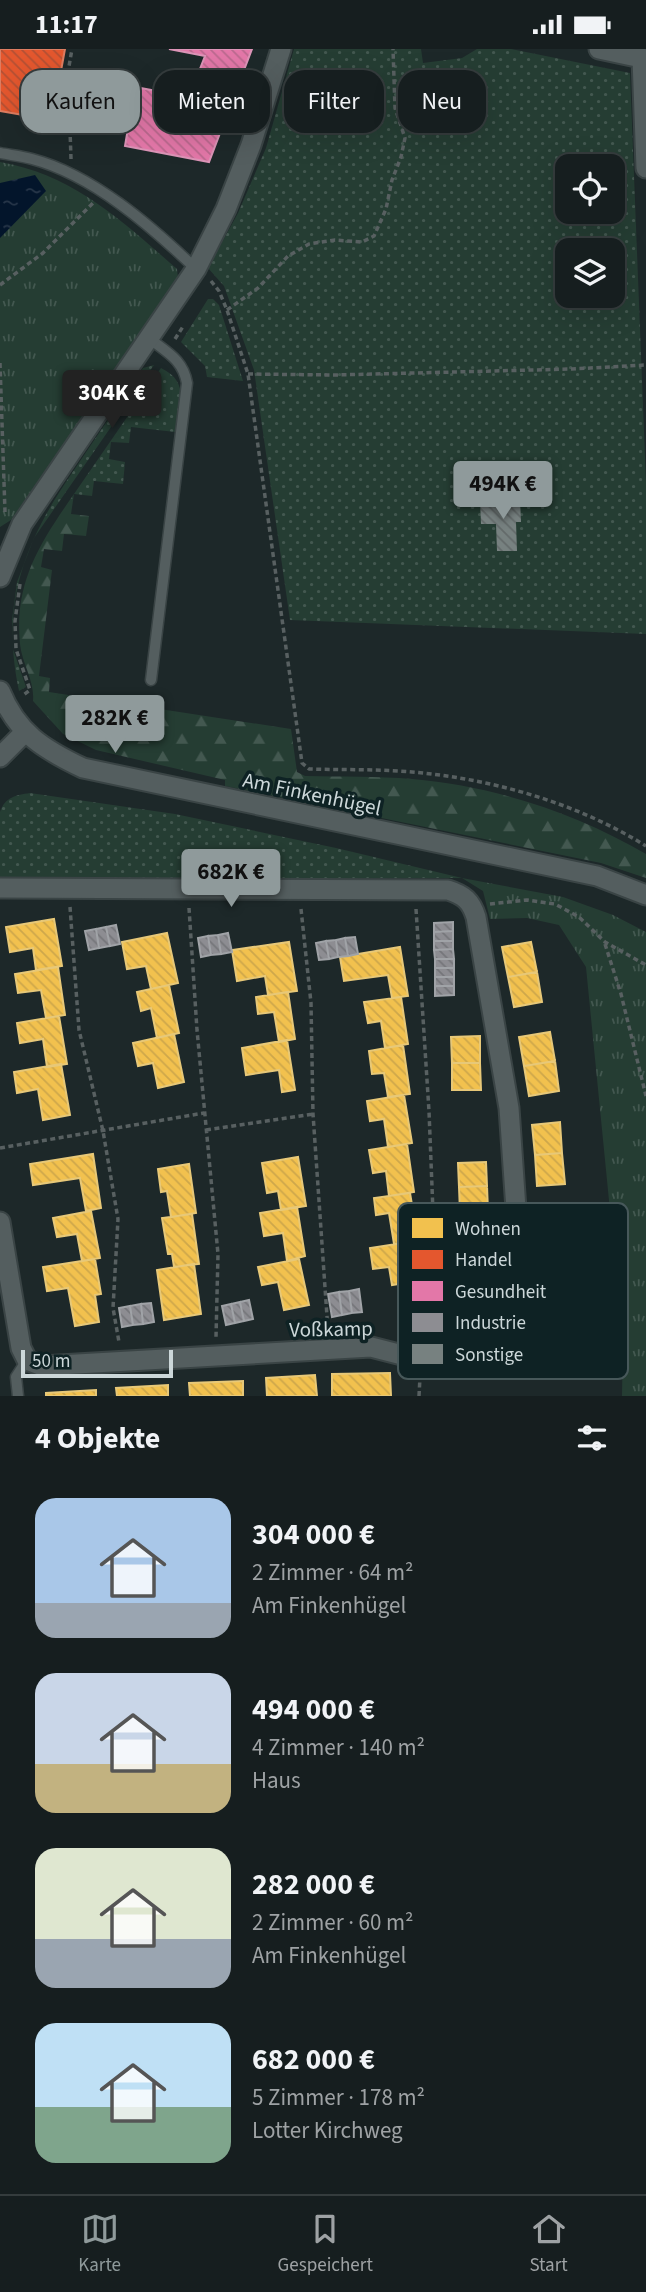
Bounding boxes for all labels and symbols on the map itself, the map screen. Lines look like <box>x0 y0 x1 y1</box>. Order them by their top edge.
pin: 304K € <box>55 371 169 430</box>
pin: 494K € <box>446 461 560 521</box>
pin: 282K € <box>58 695 172 755</box>
street label: Am Finkenhügel <box>240 765 384 823</box>
pin: 682K € <box>174 849 288 909</box>
legend <box>398 1203 628 1379</box>
text: Wohnen <box>455 1216 521 1243</box>
text: Handel <box>455 1247 512 1274</box>
text: Gesundheit <box>455 1279 547 1306</box>
text: Industrie <box>455 1310 526 1337</box>
street label: Voßkamp <box>289 1313 373 1345</box>
text: Sonstige <box>455 1342 523 1369</box>
scale bar <box>21 1347 173 1379</box>

